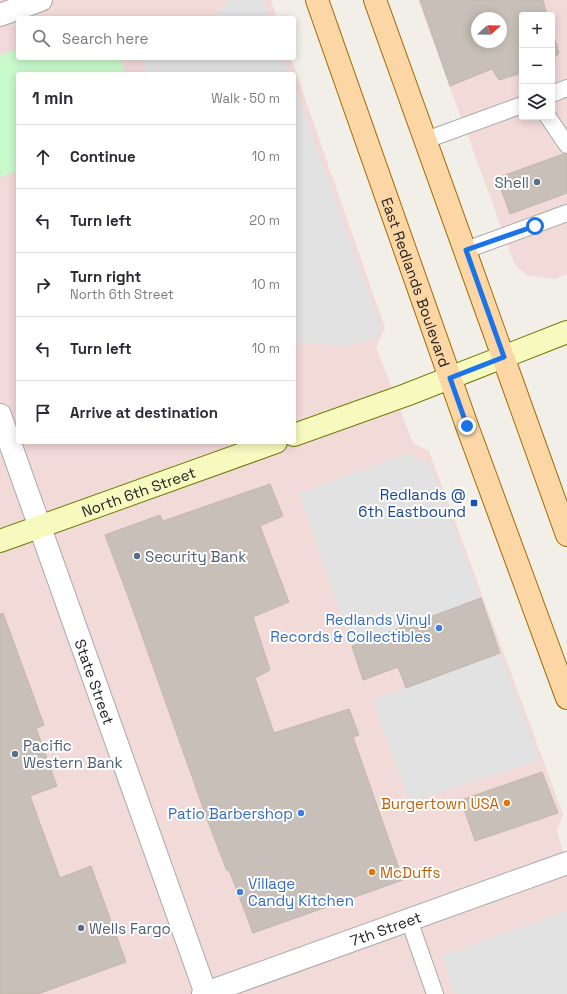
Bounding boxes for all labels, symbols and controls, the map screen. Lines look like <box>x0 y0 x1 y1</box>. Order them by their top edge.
north arrow <box>471 12 507 48</box>
map controls <box>519 12 555 120</box>
button: + <box>519 12 555 48</box>
search box <box>16 16 296 60</box>
icon: search <box>30 27 52 49</box>
text: Search here <box>62 29 148 48</box>
button: − <box>519 48 555 84</box>
button: layers <box>519 84 555 120</box>
text: 1 min <box>32 87 74 109</box>
text: Walk · 50 m <box>211 90 280 107</box>
icon: ahead <box>32 146 54 168</box>
text: Continue <box>70 147 136 166</box>
text: 10 m <box>252 148 280 165</box>
place label: Shell <box>494 173 529 192</box>
marker: Shell <box>532 177 542 187</box>
street label: East Redlands Boulevard <box>378 195 455 369</box>
icon: left <box>32 210 54 232</box>
text: Turn left <box>70 211 132 230</box>
text: 20 m <box>249 212 280 229</box>
route start <box>526 217 544 235</box>
text: Turn right <box>70 267 141 286</box>
icon: right <box>32 274 54 296</box>
text: 10 m <box>252 276 280 293</box>
text: North 6th Street <box>70 286 174 303</box>
icon: left <box>32 338 54 360</box>
text: Turn left <box>70 339 132 358</box>
text: 10 m <box>252 340 280 357</box>
icon: arrive <box>32 402 54 424</box>
text: Arrive at destination <box>70 403 218 422</box>
route end <box>458 417 476 435</box>
street label: North 6th Street <box>79 462 198 521</box>
place label: Redlands @ 6th Eastbound <box>358 485 466 521</box>
marker: Redlands @ 6th Eastbound <box>469 498 479 508</box>
place label: Security Bank <box>145 547 246 566</box>
marker: Security Bank <box>132 551 142 561</box>
place label: Redlands Vinyl Records & Collectibles <box>270 610 431 646</box>
marker: Redlands Vinyl Records & Collectibles <box>434 623 444 633</box>
street label: State Street <box>71 636 119 727</box>
place label: Pacific Western Bank <box>23 736 123 772</box>
marker: Pacific Western Bank <box>10 749 20 759</box>
place label: Burgertown USA <box>381 794 500 813</box>
marker: Burgertown USA <box>502 798 512 808</box>
place label: Patio Barbershop <box>168 804 293 823</box>
marker: Patio Barbershop <box>296 808 306 818</box>
place label: McDuffs <box>380 863 440 882</box>
marker: McDuffs <box>367 867 377 877</box>
place label: Village Candy Kitchen <box>248 874 354 910</box>
marker: Village Candy Kitchen <box>235 887 245 897</box>
street label: 7th Street <box>347 907 424 950</box>
place label: Wells Fargo <box>89 919 171 938</box>
marker: Wells Fargo <box>76 923 86 933</box>

